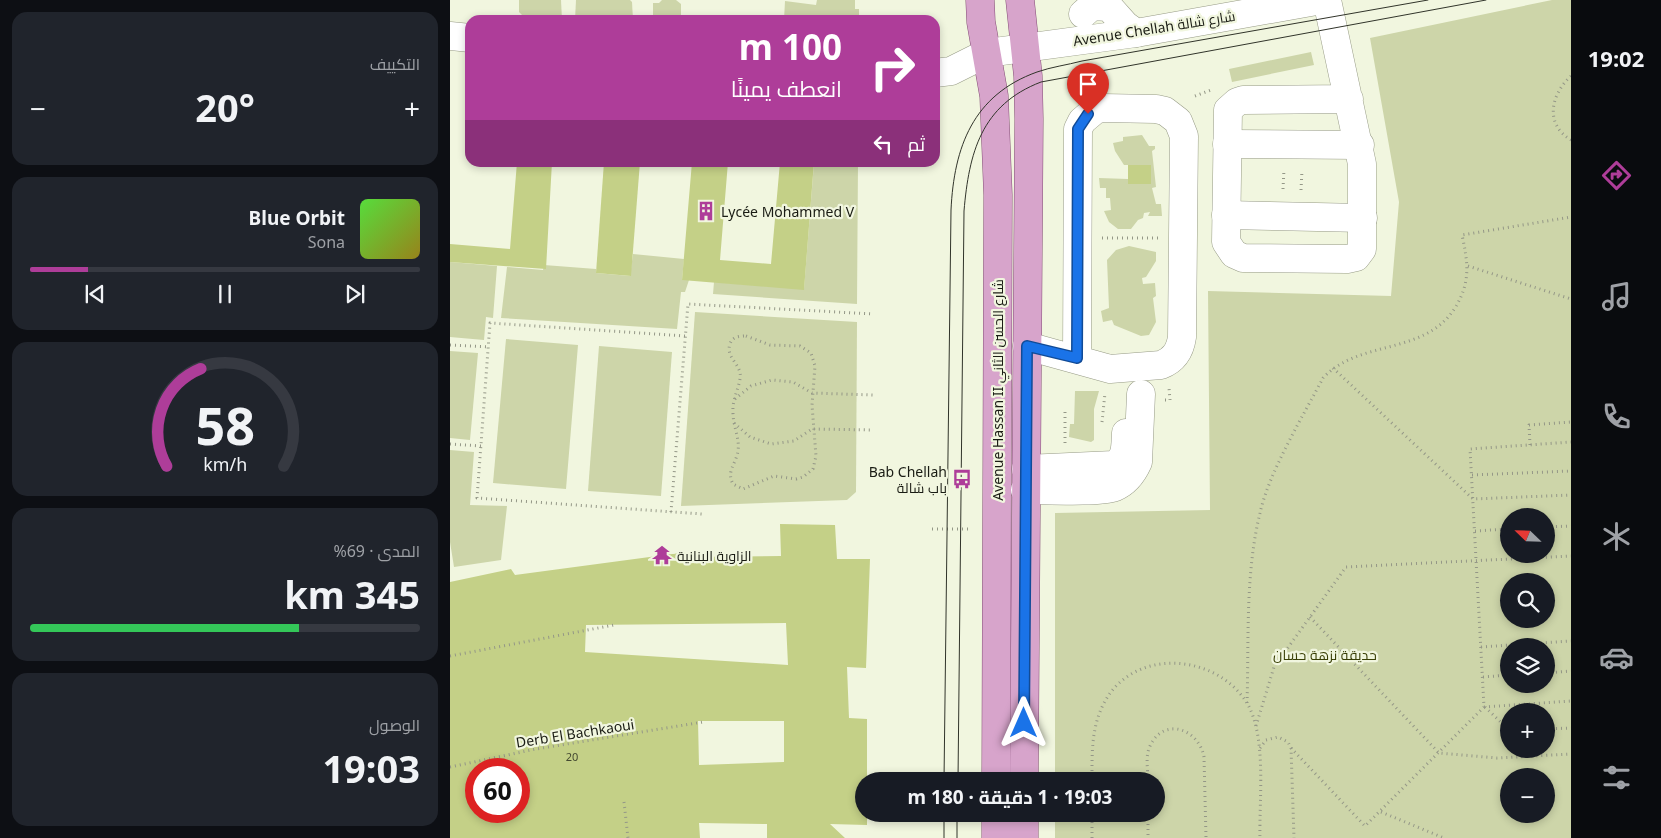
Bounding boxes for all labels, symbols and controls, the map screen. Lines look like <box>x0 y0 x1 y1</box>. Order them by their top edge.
street label: Avenue Chellah شارع شالة <box>1072 6 1236 50</box>
text: 100 m <box>739 23 842 70</box>
icon: right <box>860 35 925 100</box>
text: 19:02 <box>1588 43 1644 73</box>
text: التكييف <box>370 53 420 75</box>
pin <box>1067 63 1109 114</box>
icon: arrive <box>1074 70 1102 98</box>
text: انعطف يمينًا <box>731 73 842 103</box>
text: 20° <box>195 81 255 133</box>
text: − <box>30 89 46 127</box>
text: + <box>404 89 420 127</box>
icon: left <box>869 130 897 158</box>
text: ثم <box>907 131 925 157</box>
icon: directions <box>1599 158 1634 193</box>
building icon: Lycée Mohammed V <box>695 200 717 222</box>
place label: Lycée Mohammed V <box>721 202 855 221</box>
text: Blue Orbit <box>249 205 345 231</box>
text: Sona <box>308 231 345 253</box>
street label: Avenue Hassan II شارع الحسن الثاني <box>988 279 1010 501</box>
icon: music <box>1599 279 1634 314</box>
icon: previous <box>81 280 109 308</box>
icon: pause <box>211 280 239 308</box>
icon: next <box>341 280 369 308</box>
text: 58 <box>195 389 255 460</box>
icon: phone <box>1599 399 1634 434</box>
text: km/h <box>203 452 247 476</box>
place label: Bab Chellah باب شالة <box>869 462 947 497</box>
bus stop icon: Bab Chellah باب شالة <box>951 468 973 490</box>
north arrow <box>1500 508 1555 562</box>
map controls <box>1500 508 1555 823</box>
icon: climate <box>1599 519 1634 554</box>
text: المدى · 69% <box>333 540 420 562</box>
temple icon: الزاوية البنانية <box>651 544 673 566</box>
place label: الزاوية البنانية <box>677 546 752 565</box>
text: 345 km <box>284 568 420 620</box>
button: search <box>1500 573 1555 628</box>
button: layers <box>1500 638 1555 693</box>
icon: car <box>1599 640 1634 675</box>
park label: حديقة نزهة حسان <box>1273 645 1377 664</box>
position arrow <box>997 696 1049 748</box>
button: + <box>1500 703 1555 758</box>
text: الوصول <box>369 714 420 736</box>
street label: Derb El Bachkaoui <box>514 714 636 752</box>
text: 19:03 <box>322 742 420 794</box>
house number: 20 <box>566 749 578 764</box>
speed limit sign: 60 <box>465 758 530 823</box>
icon: filters <box>1599 760 1634 795</box>
button: − <box>1500 768 1555 823</box>
text: 19:03 · 1 دقيقة · 180 m <box>908 784 1112 810</box>

